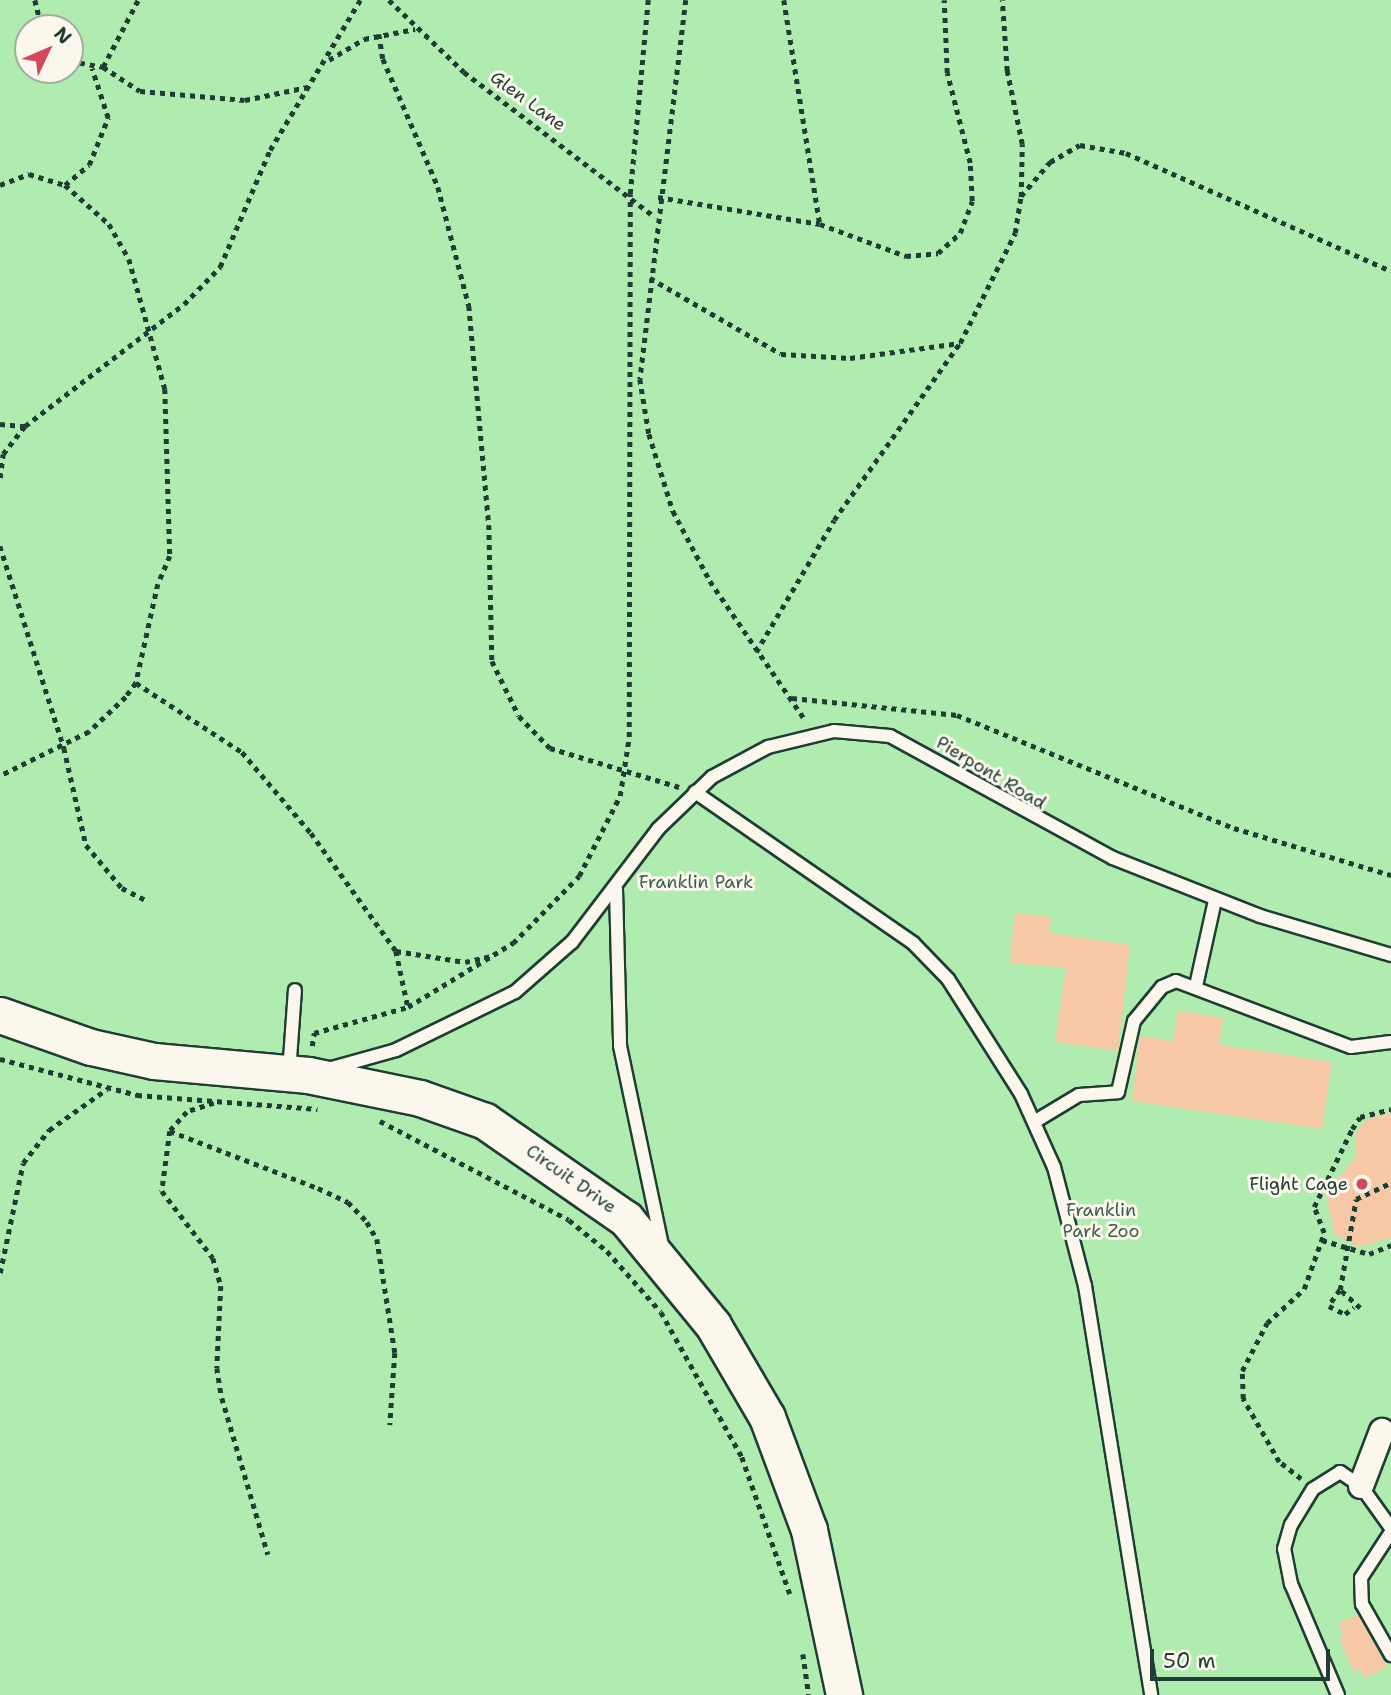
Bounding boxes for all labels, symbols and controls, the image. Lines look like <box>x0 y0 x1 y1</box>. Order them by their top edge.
north arrow <box>14 14 84 84</box>
text: N <box>49 21 77 50</box>
street label: Glen Lane <box>486 66 570 136</box>
street label: Pierpont Road <box>932 732 1050 814</box>
park label: Franklin Park <box>639 871 753 893</box>
street label: Circuit Drive <box>522 1140 620 1218</box>
place label: Flight Cage <box>1249 1173 1348 1195</box>
marker: Flight Cage <box>1354 1176 1370 1192</box>
park label: Franklin Park Zoo <box>1063 1200 1139 1242</box>
scale bar <box>1153 1636 1333 1680</box>
text: 50 m <box>1163 1647 1216 1675</box>

